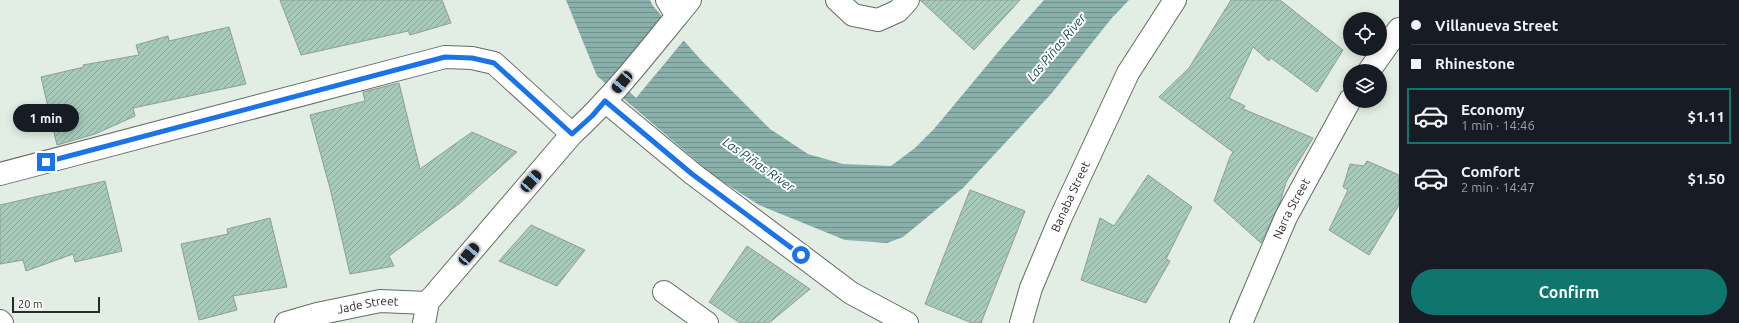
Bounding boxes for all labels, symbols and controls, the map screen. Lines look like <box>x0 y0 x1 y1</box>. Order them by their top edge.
water label: Las Piñas River <box>1024 10 1089 84</box>
map controls <box>1343 12 1387 108</box>
button: locate <box>1343 12 1387 56</box>
text: Villanueva Street <box>1435 17 1558 34</box>
text: Rhinestone <box>1435 55 1515 72</box>
button: layers <box>1343 64 1387 108</box>
car <box>610 69 634 95</box>
icon: car <box>1413 98 1449 134</box>
text: Economy <box>1461 101 1525 118</box>
callout: 1 min <box>13 104 79 132</box>
text: $1.11 <box>1687 108 1725 125</box>
text: 1 min <box>30 111 62 125</box>
text: 1 min · 14:46 <box>1461 118 1535 132</box>
water label: Las Piñas River <box>721 134 798 194</box>
route end <box>37 153 55 171</box>
street label: Banaba Street <box>1048 159 1092 234</box>
icon: car <box>1413 160 1449 196</box>
text: Comfort <box>1461 163 1520 180</box>
car <box>519 168 543 194</box>
text: $1.50 <box>1687 170 1725 187</box>
street label: Narra Street <box>1270 176 1312 241</box>
text: 2 min · 14:47 <box>1461 180 1535 194</box>
car <box>457 241 481 267</box>
route start <box>792 246 810 264</box>
button: Confirm <box>1411 269 1727 315</box>
street label: Jade Street <box>336 294 399 316</box>
scale bar <box>12 295 100 314</box>
text: 20 m <box>18 298 42 310</box>

